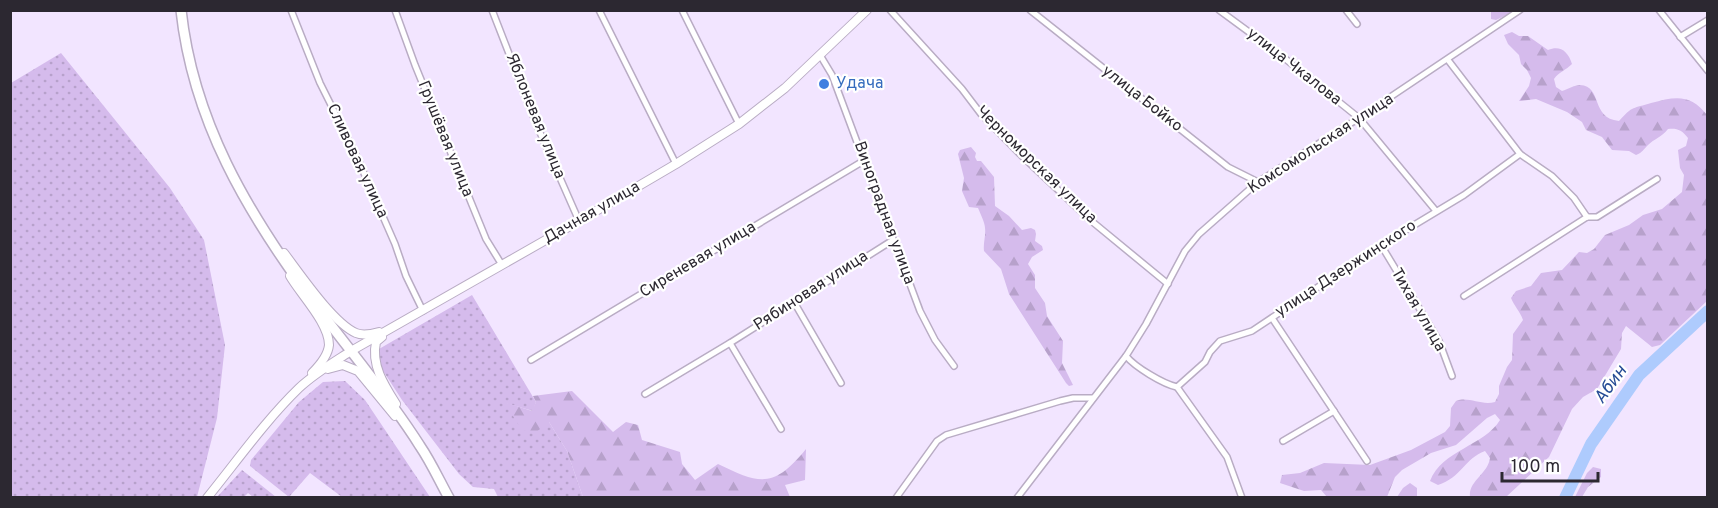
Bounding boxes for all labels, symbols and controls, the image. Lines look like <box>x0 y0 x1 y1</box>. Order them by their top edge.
street label: улица Чкалова <box>1243 24 1345 110</box>
street label: Яблоневая улица <box>501 50 569 182</box>
street label: улица Бойко <box>1098 61 1186 137</box>
place label: Удача <box>836 74 883 94</box>
marker: Удача <box>817 77 831 91</box>
street label: Грушёвая улица <box>413 78 477 200</box>
street label: Комсомольская улица <box>1244 89 1398 199</box>
street label: Сливовая улица <box>322 101 392 221</box>
street label: Черноморская улица <box>971 102 1101 228</box>
street label: Виноградная улица <box>849 139 919 287</box>
street label: Дачная улица <box>540 177 644 249</box>
street label: улица Дзержинского <box>1272 216 1420 322</box>
street label: Сиреневая улица <box>636 217 760 303</box>
street label: Рябиновая улица <box>750 247 872 335</box>
street label: Тихая улица <box>1386 265 1450 355</box>
water label: Абин <box>1589 361 1633 409</box>
scale bar <box>1502 445 1598 483</box>
text: 100 m <box>1511 456 1560 479</box>

